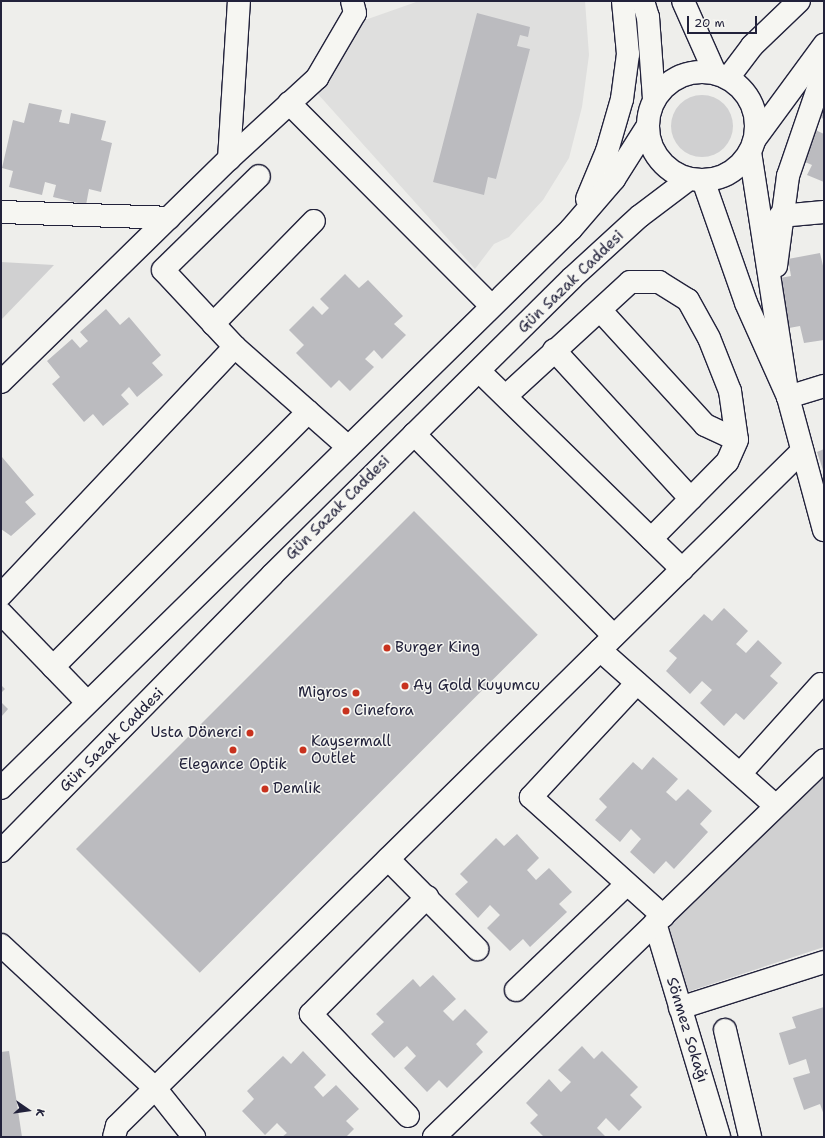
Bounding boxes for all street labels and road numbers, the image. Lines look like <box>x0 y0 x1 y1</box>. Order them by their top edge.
street label: Gün Sazak Caddesi <box>514 227 628 337</box>
street label: Gün Sazak Caddesi <box>282 452 394 564</box>
street label: Gün Sazak Caddesi <box>56 684 168 796</box>
street label: Sönmez Sokağı <box>662 975 712 1085</box>

